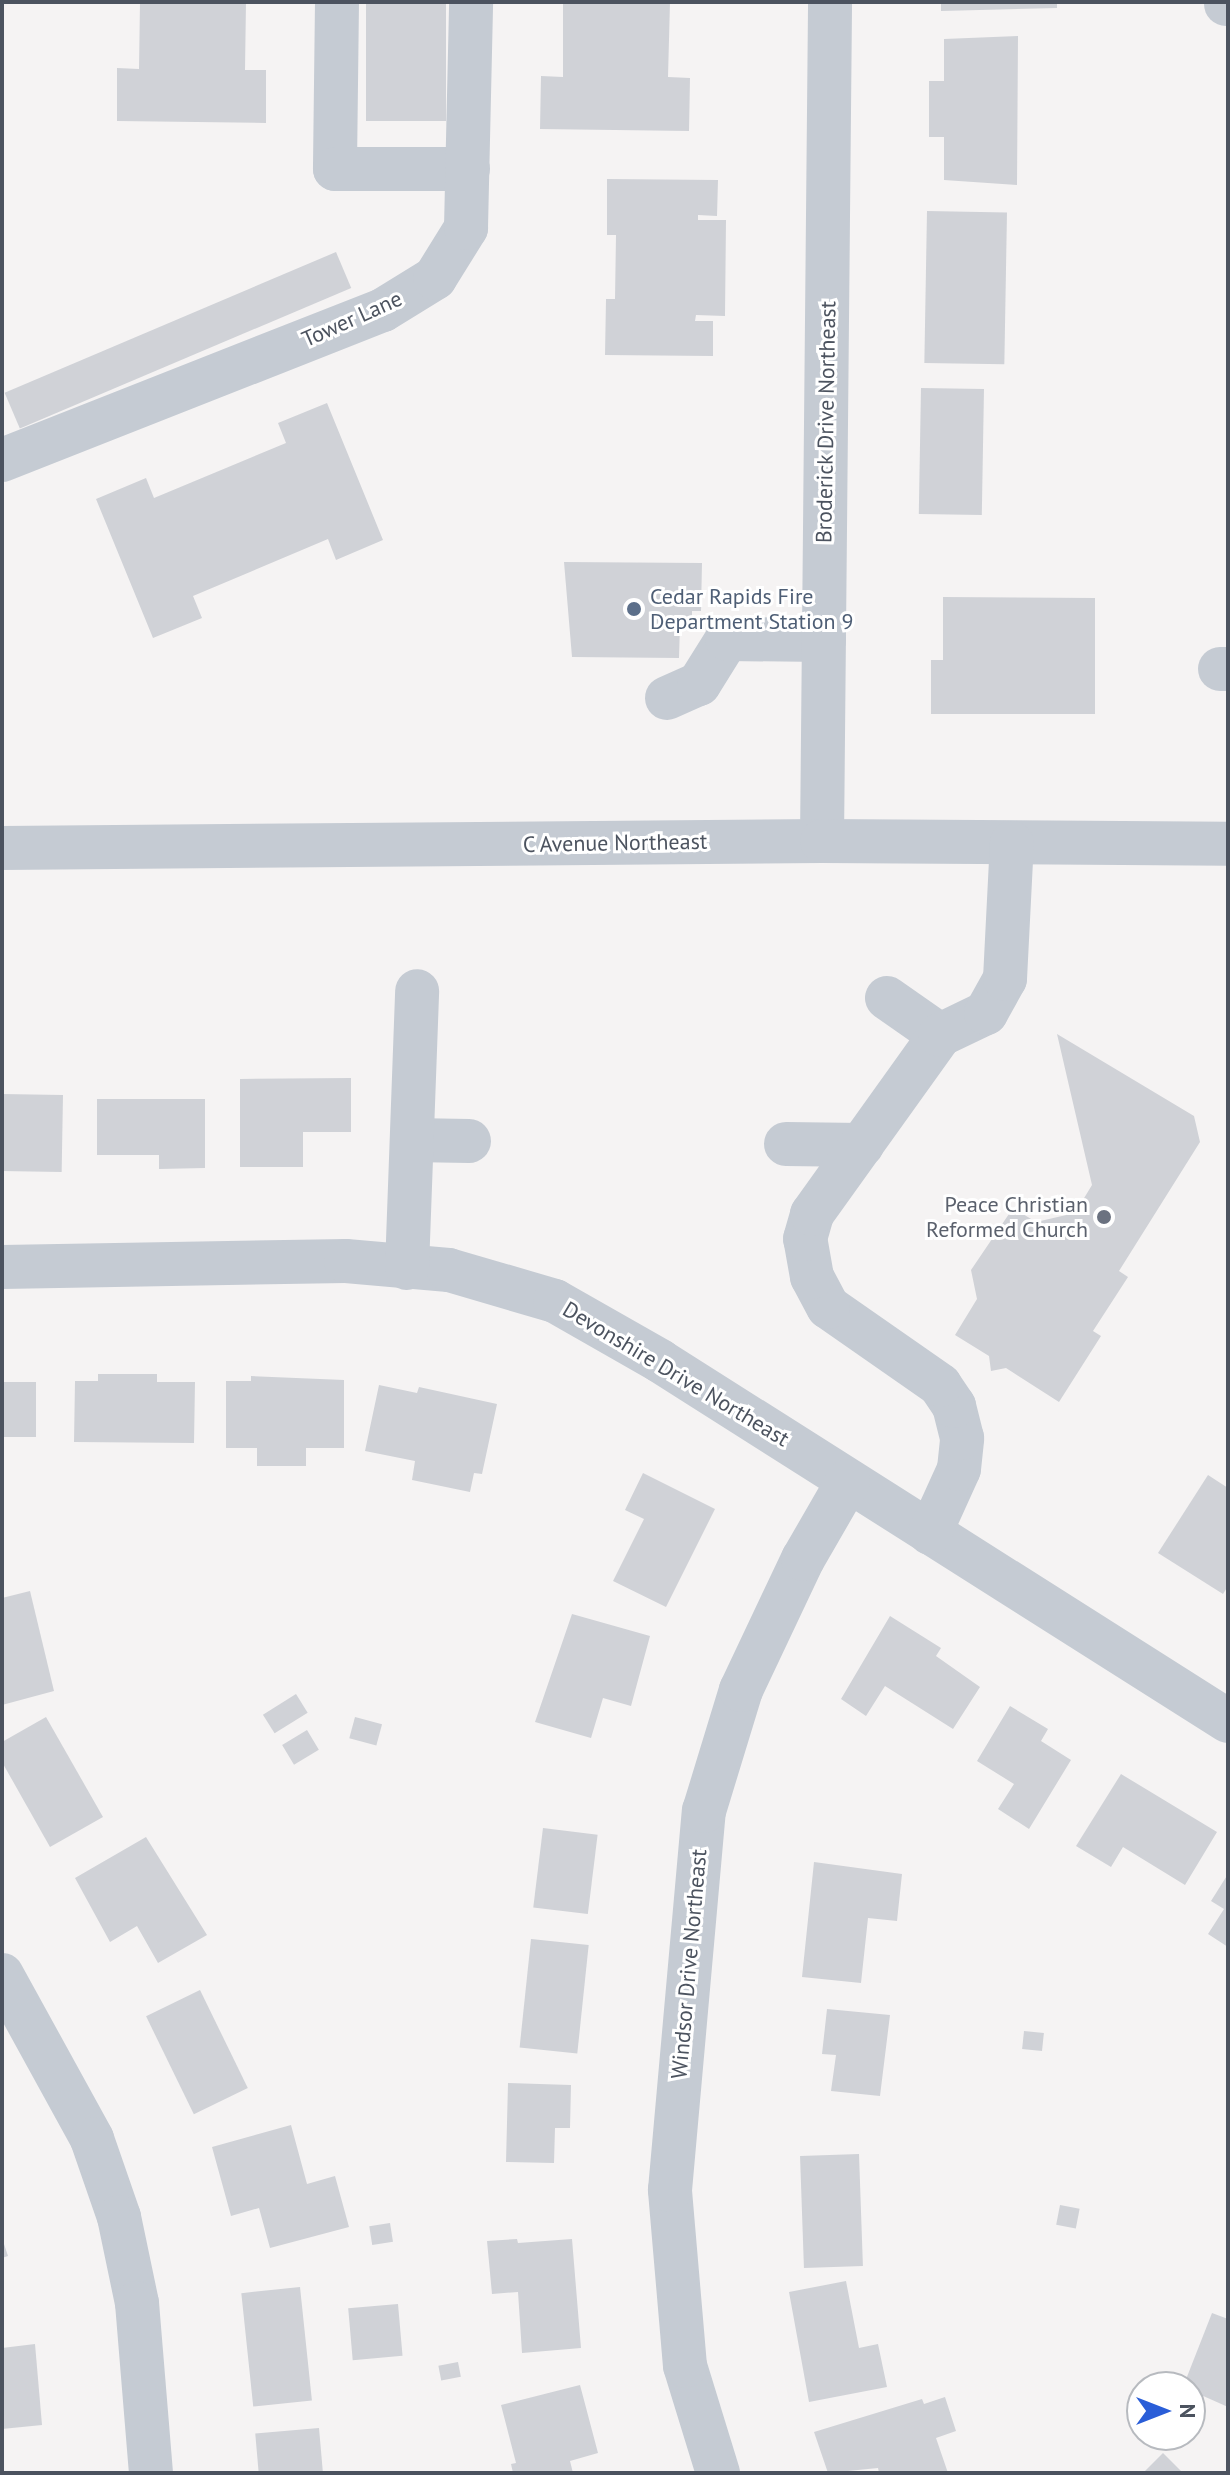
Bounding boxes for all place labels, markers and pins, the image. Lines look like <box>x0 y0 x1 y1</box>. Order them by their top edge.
place label: Cedar Rapids Fire Department Station 9 <box>650 583 853 634</box>
marker: Cedar Rapids Fire Department Station 9 <box>625 600 643 618</box>
place label: Peace Christian Reformed Church <box>926 1191 1088 1242</box>
marker: Peace Christian Reformed Church <box>1095 1208 1113 1226</box>

